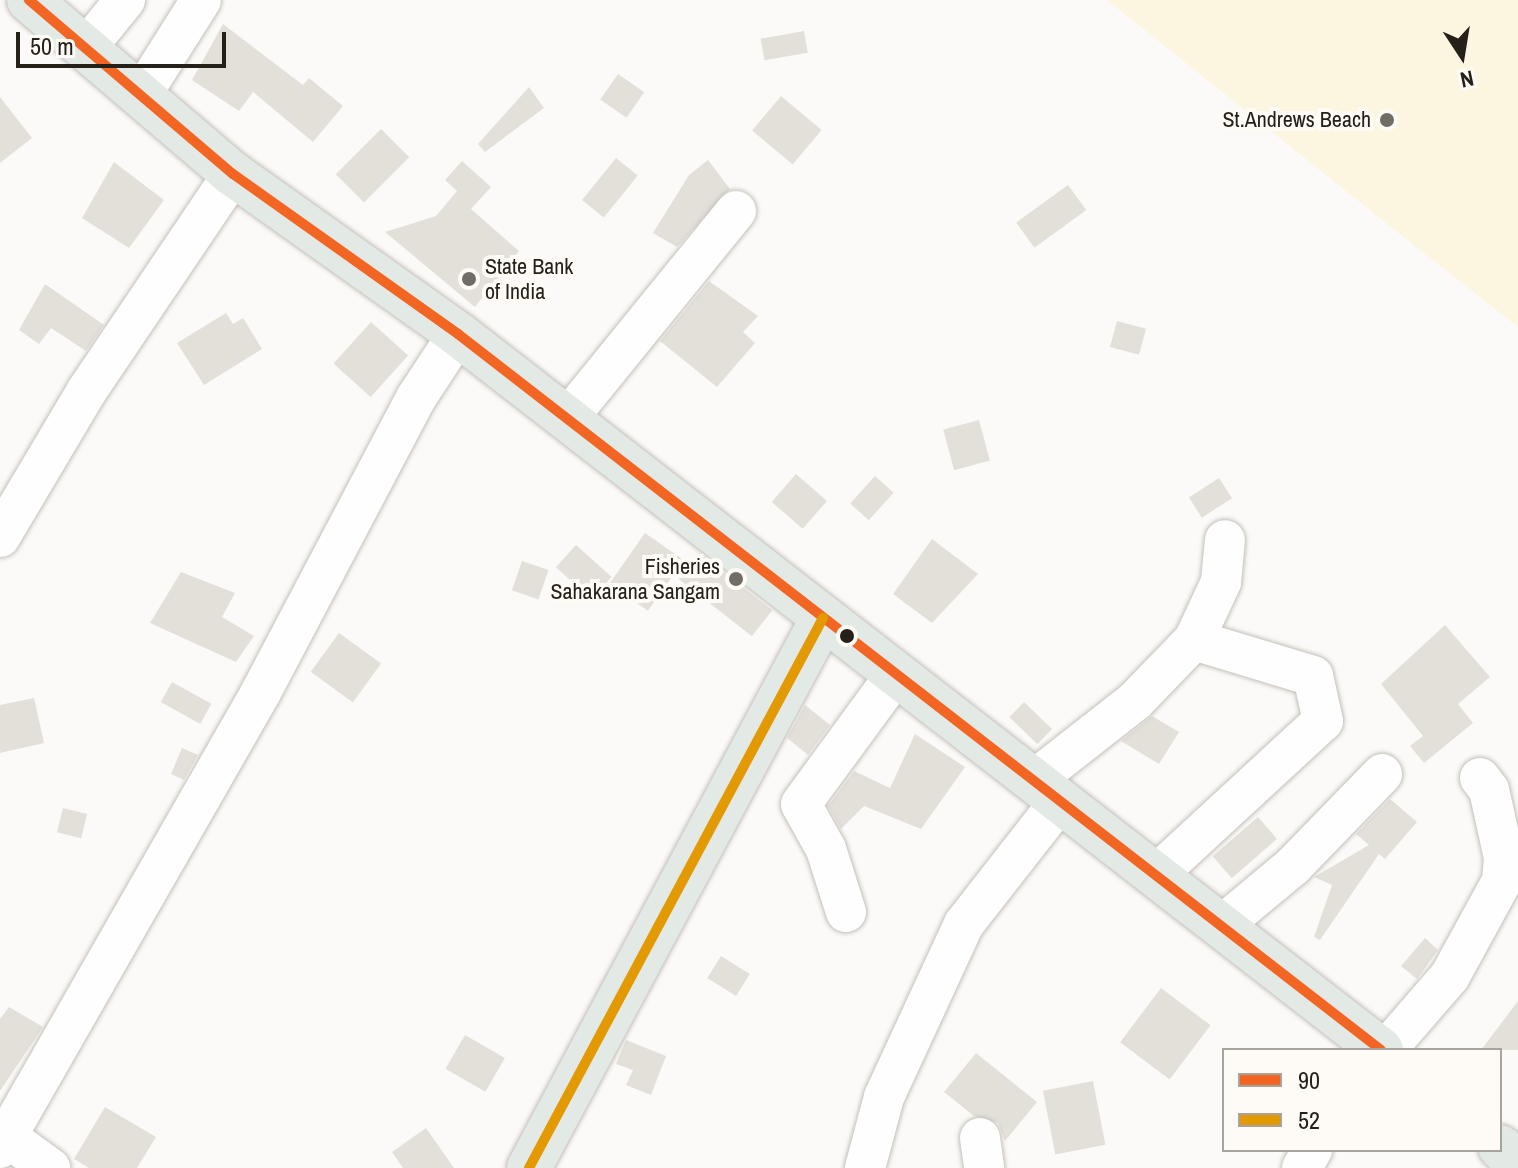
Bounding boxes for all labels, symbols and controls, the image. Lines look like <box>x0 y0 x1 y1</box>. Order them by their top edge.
scale bar <box>20 16 230 66</box>
north arrow <box>1422 16 1502 96</box>
text: 50 m <box>30 30 74 62</box>
text: N <box>1457 63 1476 96</box>
place label: St.Andrews Beach <box>1223 107 1371 133</box>
marker: St.Andrews Beach <box>1378 111 1396 129</box>
place label: State Bank of India <box>485 253 573 304</box>
marker: State Bank of India <box>460 270 478 288</box>
place label: Fisheries Sahakarana Sangam <box>551 553 720 604</box>
marker: Fisheries Sahakarana Sangam <box>727 570 745 588</box>
unlabelled marker <box>839 628 855 644</box>
legend <box>1222 1048 1502 1152</box>
text: 90 <box>1298 1064 1320 1096</box>
text: 52 <box>1298 1104 1320 1136</box>

